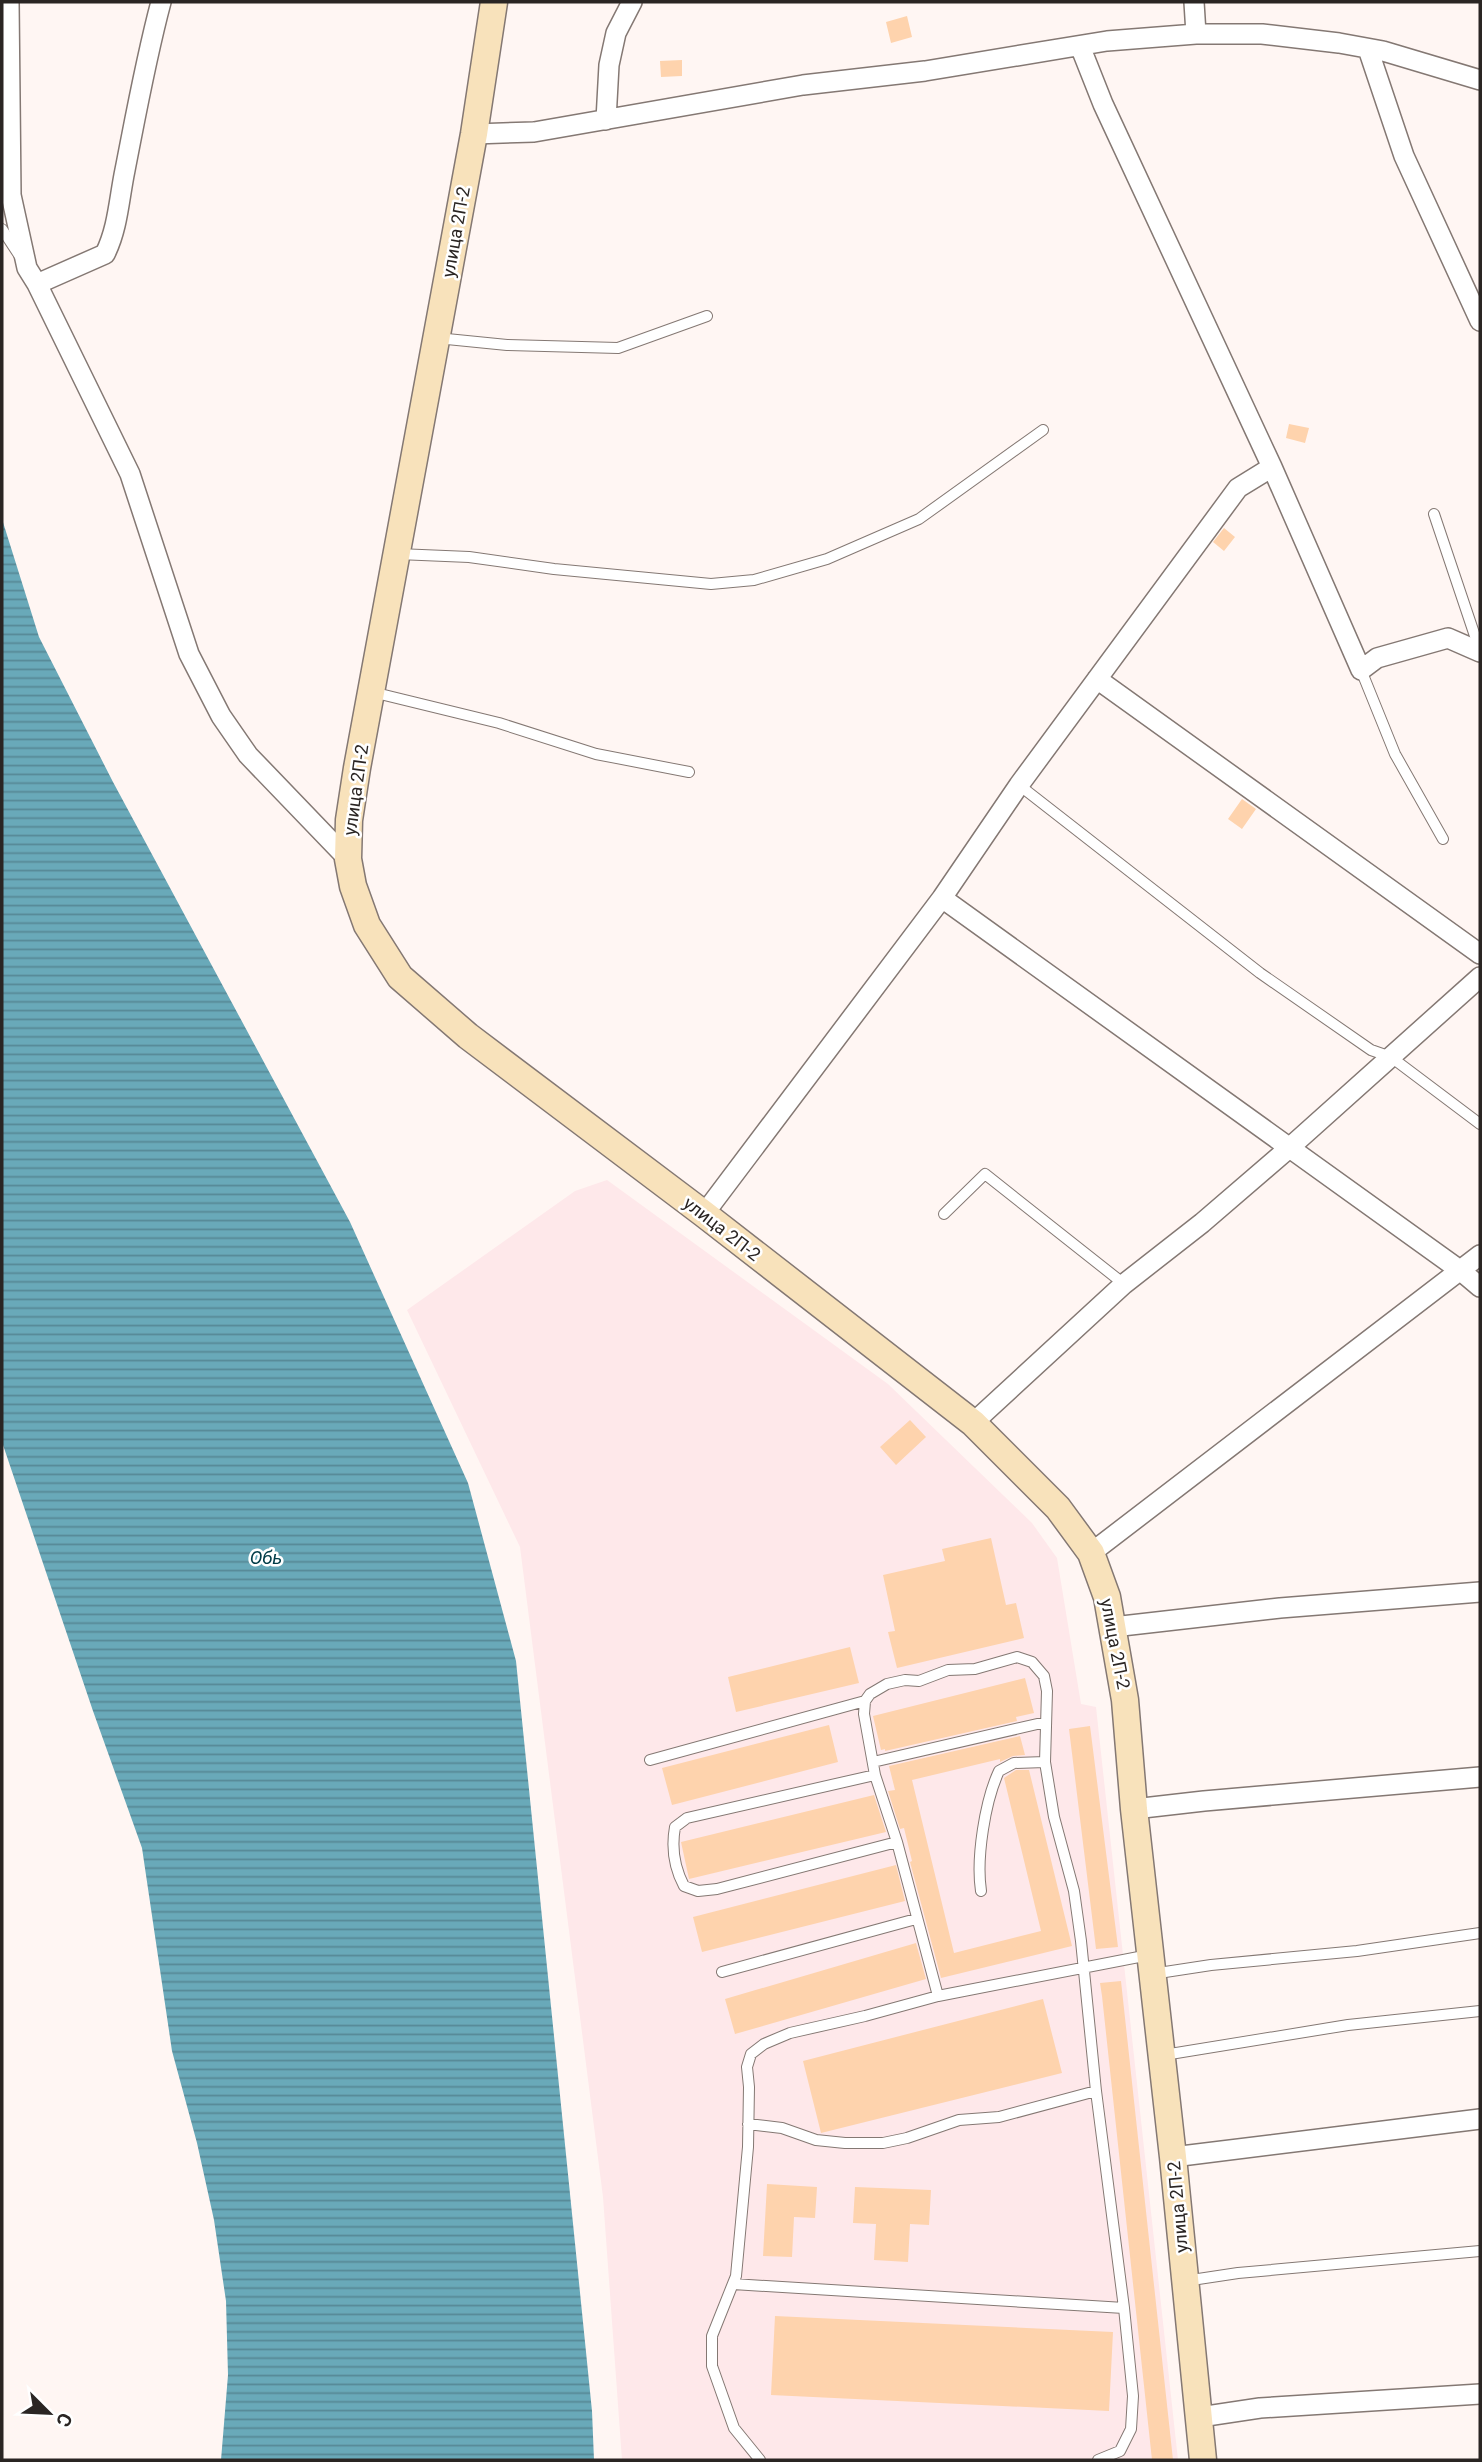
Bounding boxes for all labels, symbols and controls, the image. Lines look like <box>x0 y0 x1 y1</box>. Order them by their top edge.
street label: улица 2П-2 <box>437 185 474 279</box>
street label: улица 2П-2 <box>339 743 372 837</box>
street label: улица 2П-2 <box>680 1192 765 1265</box>
water label: Обь <box>250 1546 282 1569</box>
street label: улица 2П-2 <box>1096 1597 1135 1691</box>
street label: улица 2П-2 <box>1163 2160 1192 2254</box>
north arrow <box>14 2378 84 2448</box>
text: С <box>51 2409 77 2430</box>

